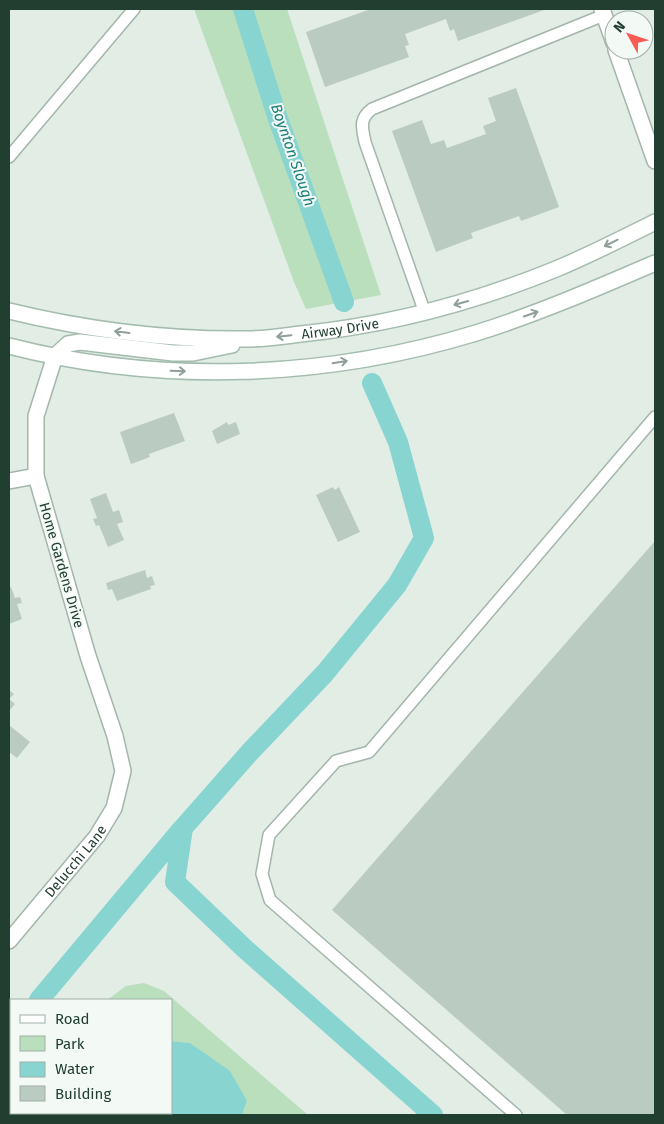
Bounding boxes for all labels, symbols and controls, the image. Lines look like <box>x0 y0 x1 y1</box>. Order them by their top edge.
north arrow <box>604 10 654 60</box>
text: N <box>610 18 629 36</box>
water label: Boynton Slough <box>267 101 319 209</box>
one-way arrow <box>604 239 619 248</box>
one-way arrow <box>453 299 469 309</box>
one-way arrow <box>523 309 538 318</box>
street label: Airway Drive <box>301 315 380 343</box>
one-way arrow <box>115 327 131 337</box>
one-way arrow <box>277 331 293 341</box>
one-way arrow <box>331 357 347 367</box>
one-way arrow <box>170 366 186 375</box>
street label: Home Gardens Drive <box>35 500 88 630</box>
street label: Delucchi Lane <box>41 822 110 901</box>
legend <box>10 999 172 1114</box>
text: Road <box>55 1010 90 1028</box>
text: Park <box>55 1035 85 1053</box>
text: Water <box>55 1060 94 1078</box>
text: Building <box>55 1085 111 1103</box>

